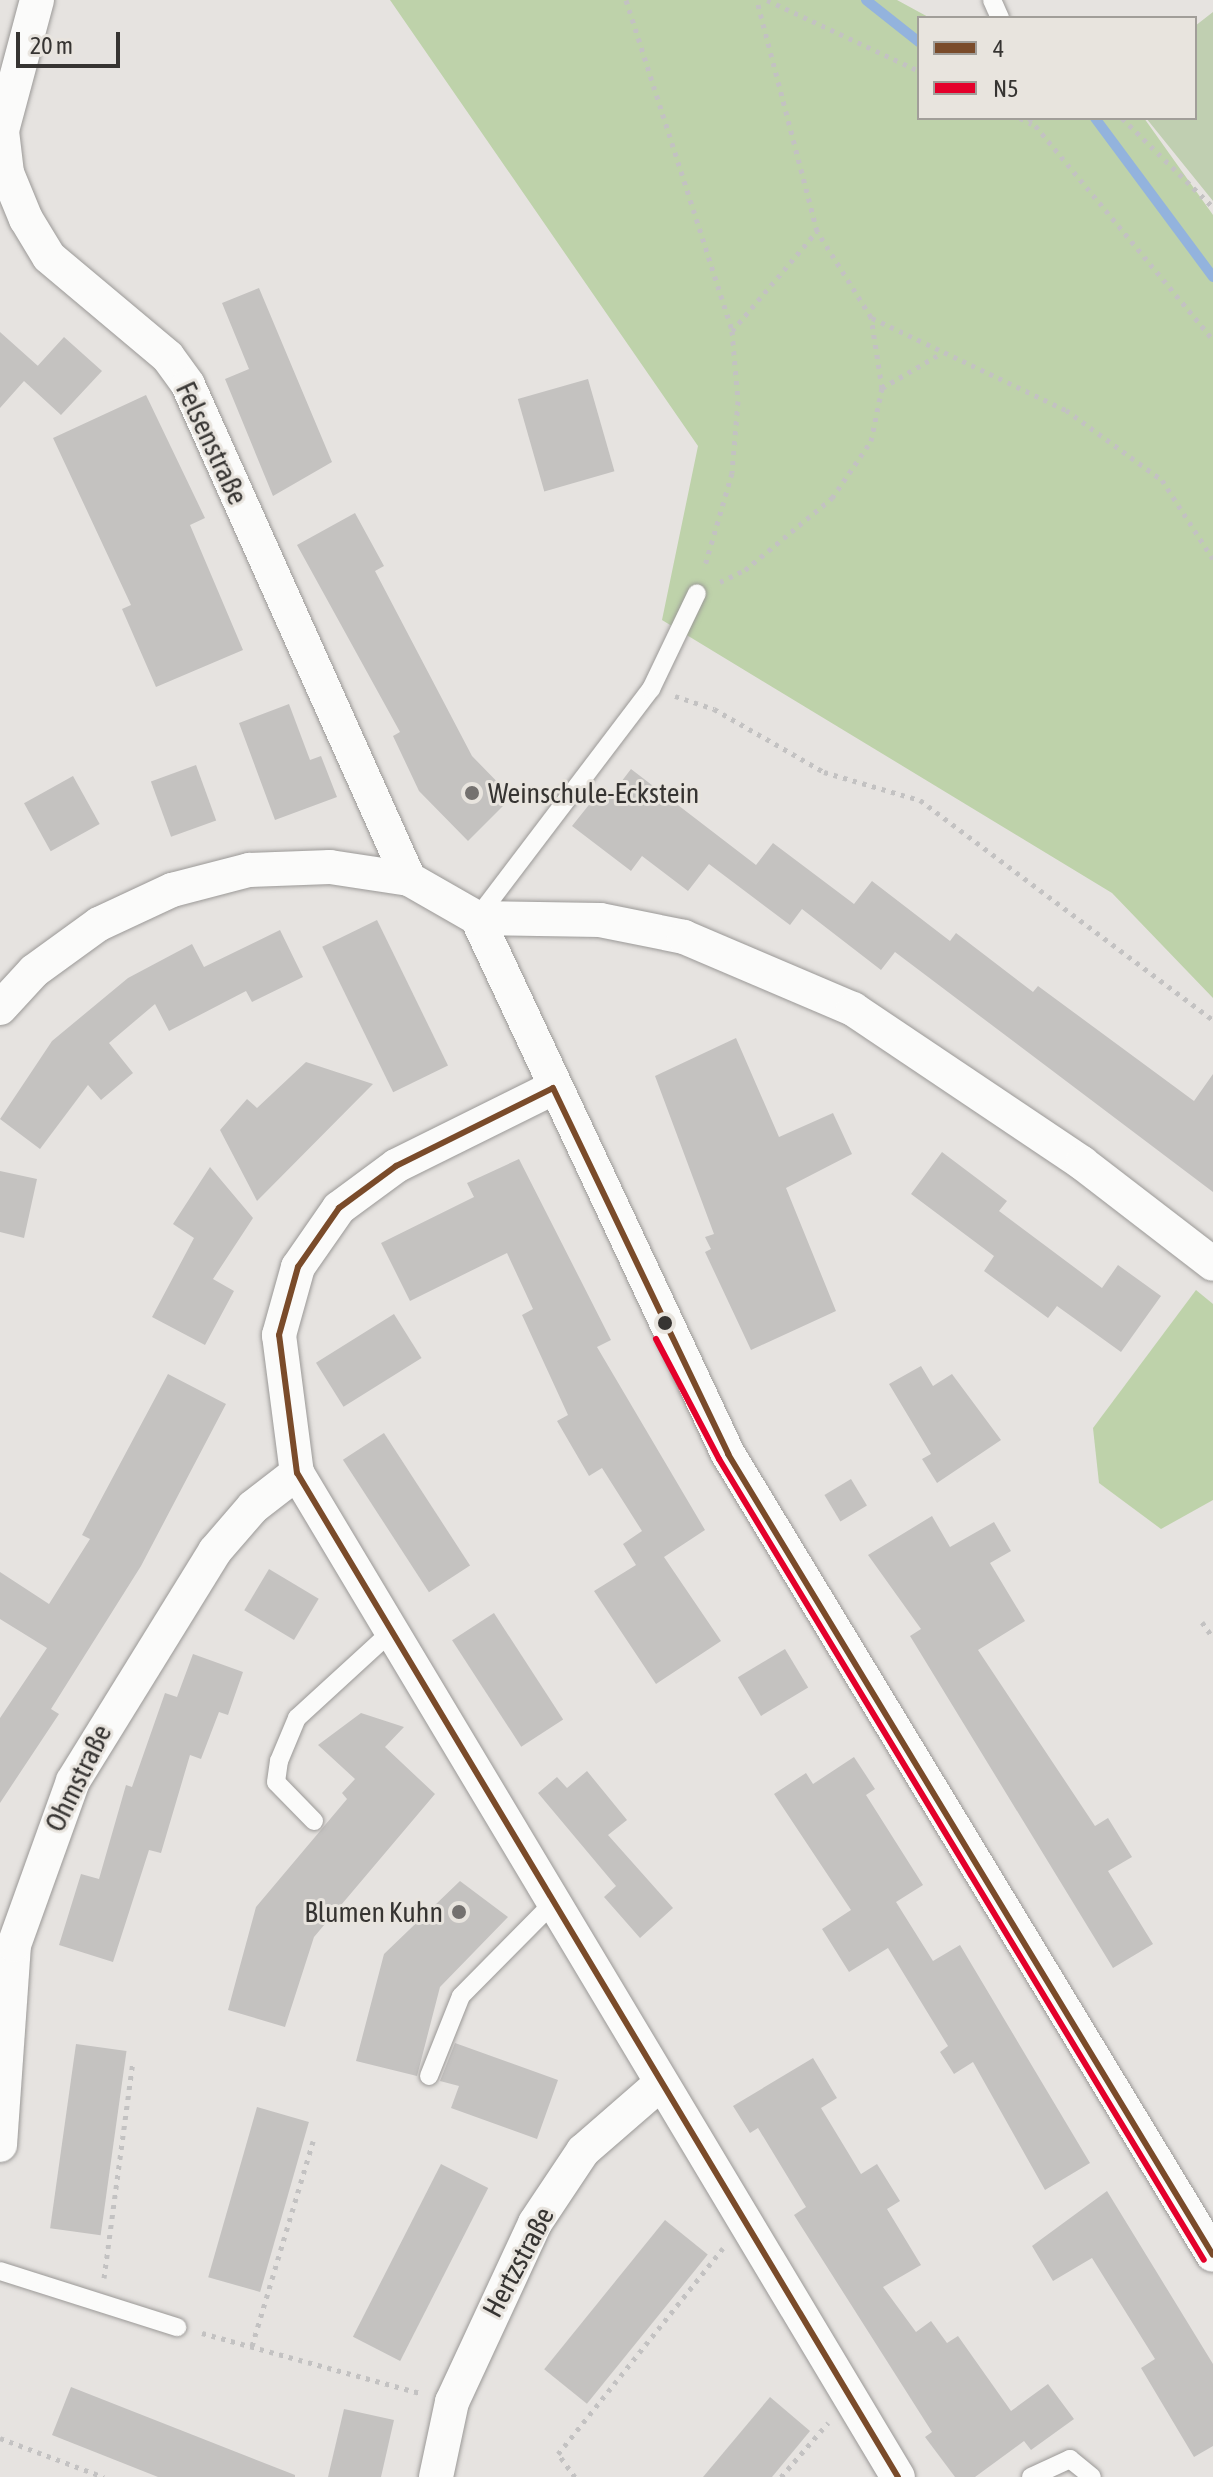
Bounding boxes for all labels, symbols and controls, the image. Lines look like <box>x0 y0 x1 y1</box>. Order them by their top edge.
scale bar <box>20 16 124 66</box>
legend <box>917 16 1197 120</box>
text: 20 m <box>30 32 73 59</box>
text: 4 <box>993 35 1004 62</box>
text: N5 <box>993 75 1018 102</box>
street label: Felsenstraße <box>169 376 255 510</box>
place label: Weinschule-Eckstein <box>488 776 699 810</box>
marker: Weinschule-Eckstein <box>463 784 481 802</box>
unlabelled marker <box>657 1315 673 1331</box>
street label: Ohmstraße <box>38 1719 118 1837</box>
place label: Blumen Kuhn <box>304 1895 443 1929</box>
marker: Blumen Kuhn <box>450 1903 468 1921</box>
street label: Hertzstraße <box>475 2201 561 2323</box>

